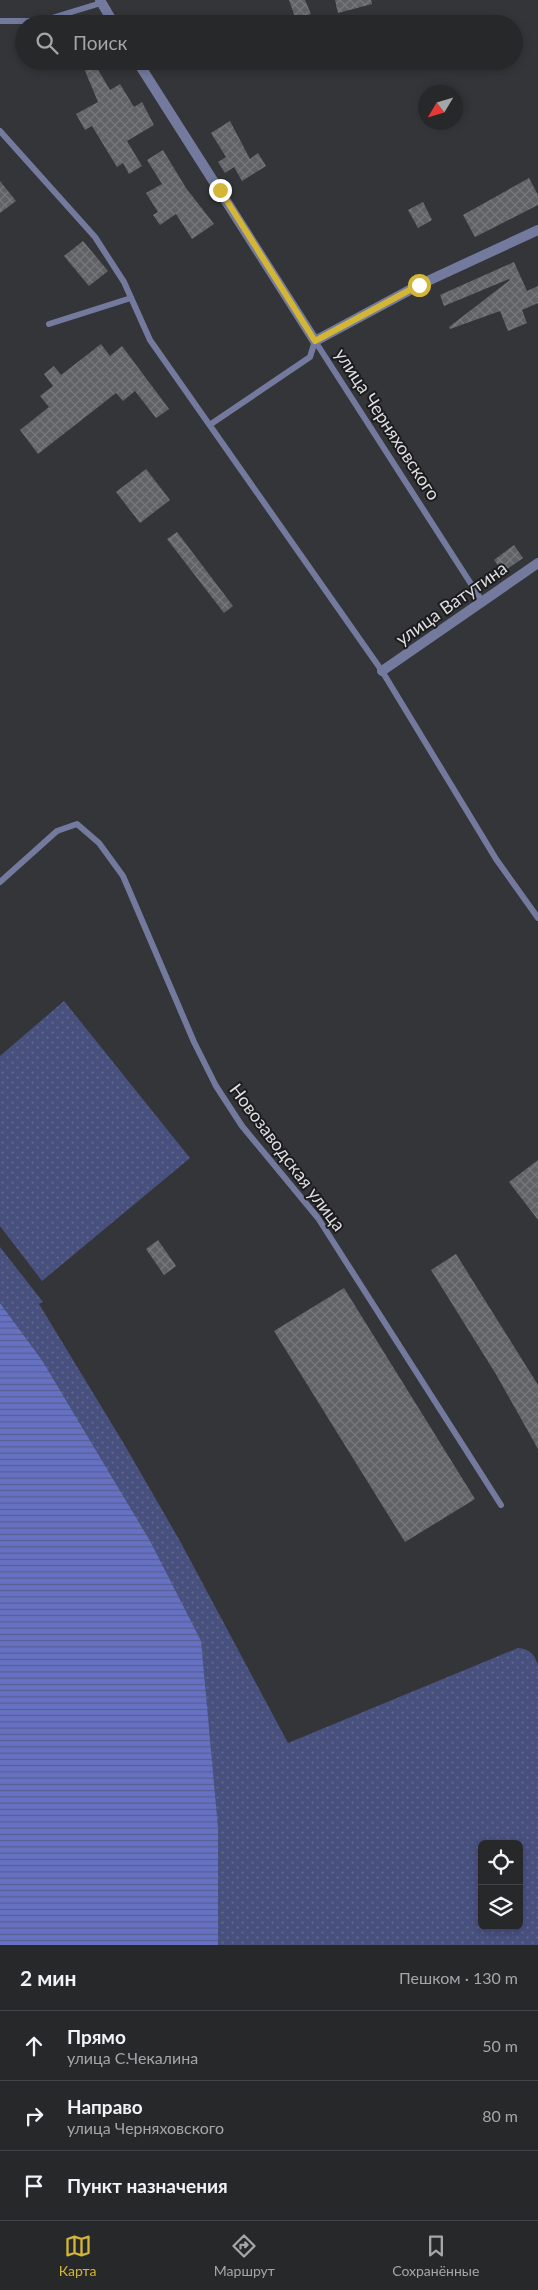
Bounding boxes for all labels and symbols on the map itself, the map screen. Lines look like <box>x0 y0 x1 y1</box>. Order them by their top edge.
north arrow <box>418 85 463 130</box>
route end <box>209 179 232 202</box>
route start <box>408 274 431 297</box>
street label: улица Черняховского <box>331 344 445 504</box>
street label: улица Ватутина <box>391 556 511 650</box>
street label: Новозаводская улица <box>225 1079 351 1235</box>

